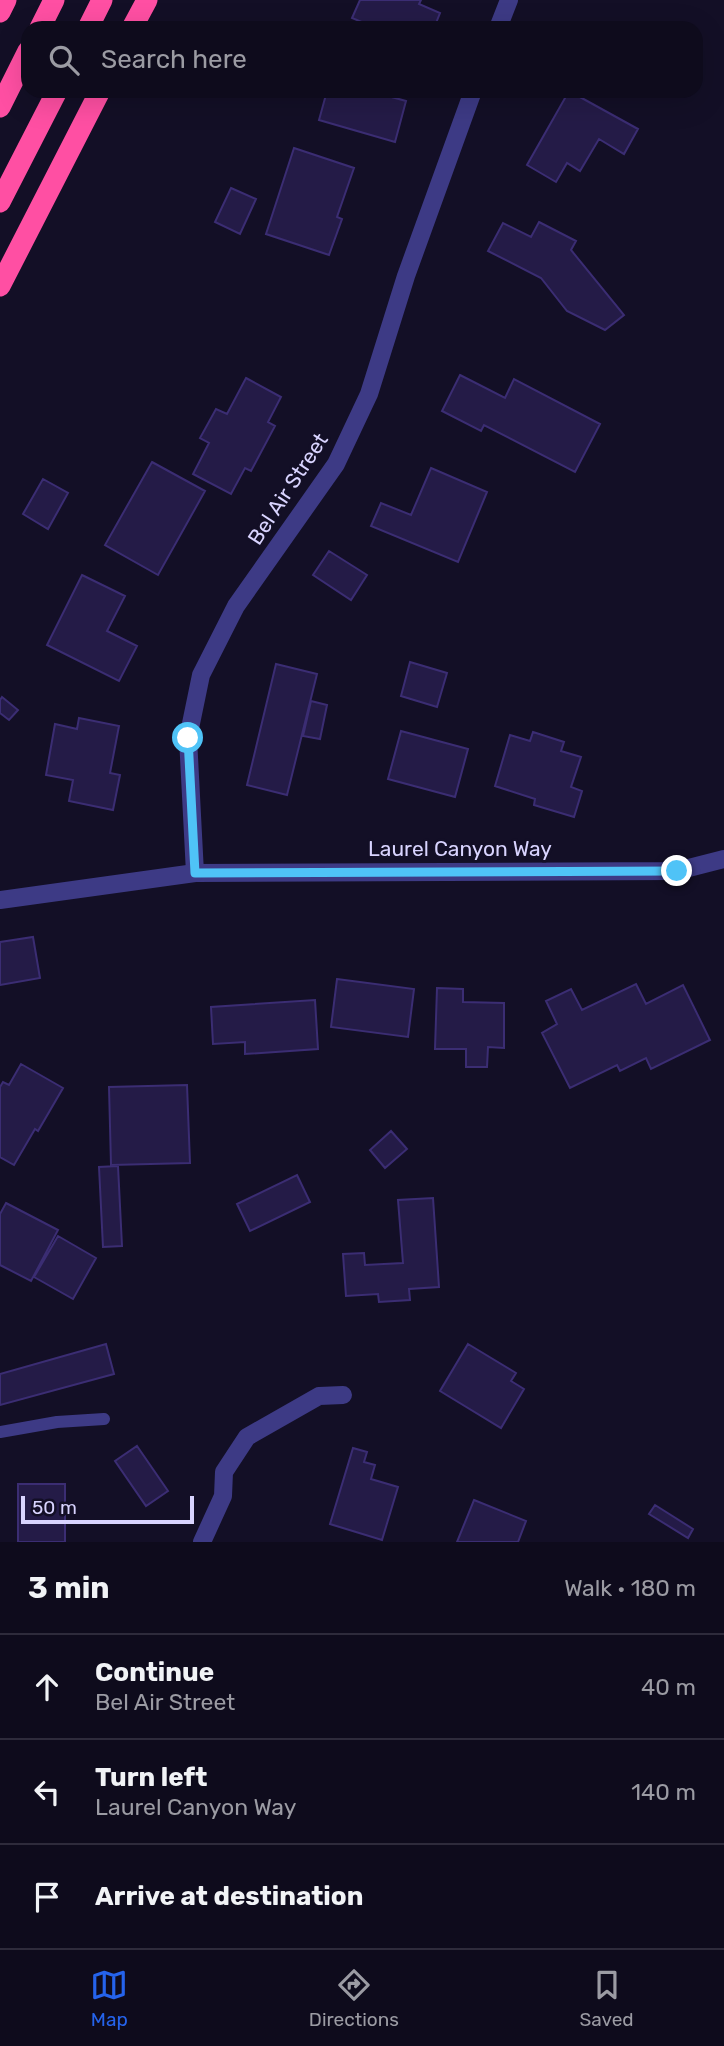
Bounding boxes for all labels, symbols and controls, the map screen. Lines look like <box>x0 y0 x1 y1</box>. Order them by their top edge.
search box <box>21 21 703 98</box>
icon: search <box>45 41 83 79</box>
text: Search here <box>101 44 247 75</box>
street label: Bel Air Street <box>242 428 333 549</box>
route start <box>172 722 203 753</box>
street label: Laurel Canyon Way <box>368 836 552 861</box>
route end <box>661 855 692 886</box>
scale bar <box>21 1493 194 1525</box>
text: 50 m <box>32 1496 77 1519</box>
text: 3 min <box>28 1570 110 1606</box>
text: Walk · 180 m <box>564 1574 696 1602</box>
text: Continue <box>95 1657 214 1688</box>
icon: ahead <box>28 1668 66 1706</box>
text: 40 m <box>641 1673 696 1701</box>
text: Bel Air Street <box>95 1688 235 1716</box>
text: Turn left <box>95 1762 207 1793</box>
icon: left <box>28 1773 66 1811</box>
text: 140 m <box>631 1778 696 1806</box>
text: Laurel Canyon Way <box>95 1793 296 1821</box>
icon: arrive <box>28 1878 66 1916</box>
text: Arrive at destination <box>95 1881 363 1912</box>
tab: Map <box>90 1966 128 2031</box>
tab: Directions <box>309 1966 399 2031</box>
tab: Saved <box>579 1966 634 2031</box>

